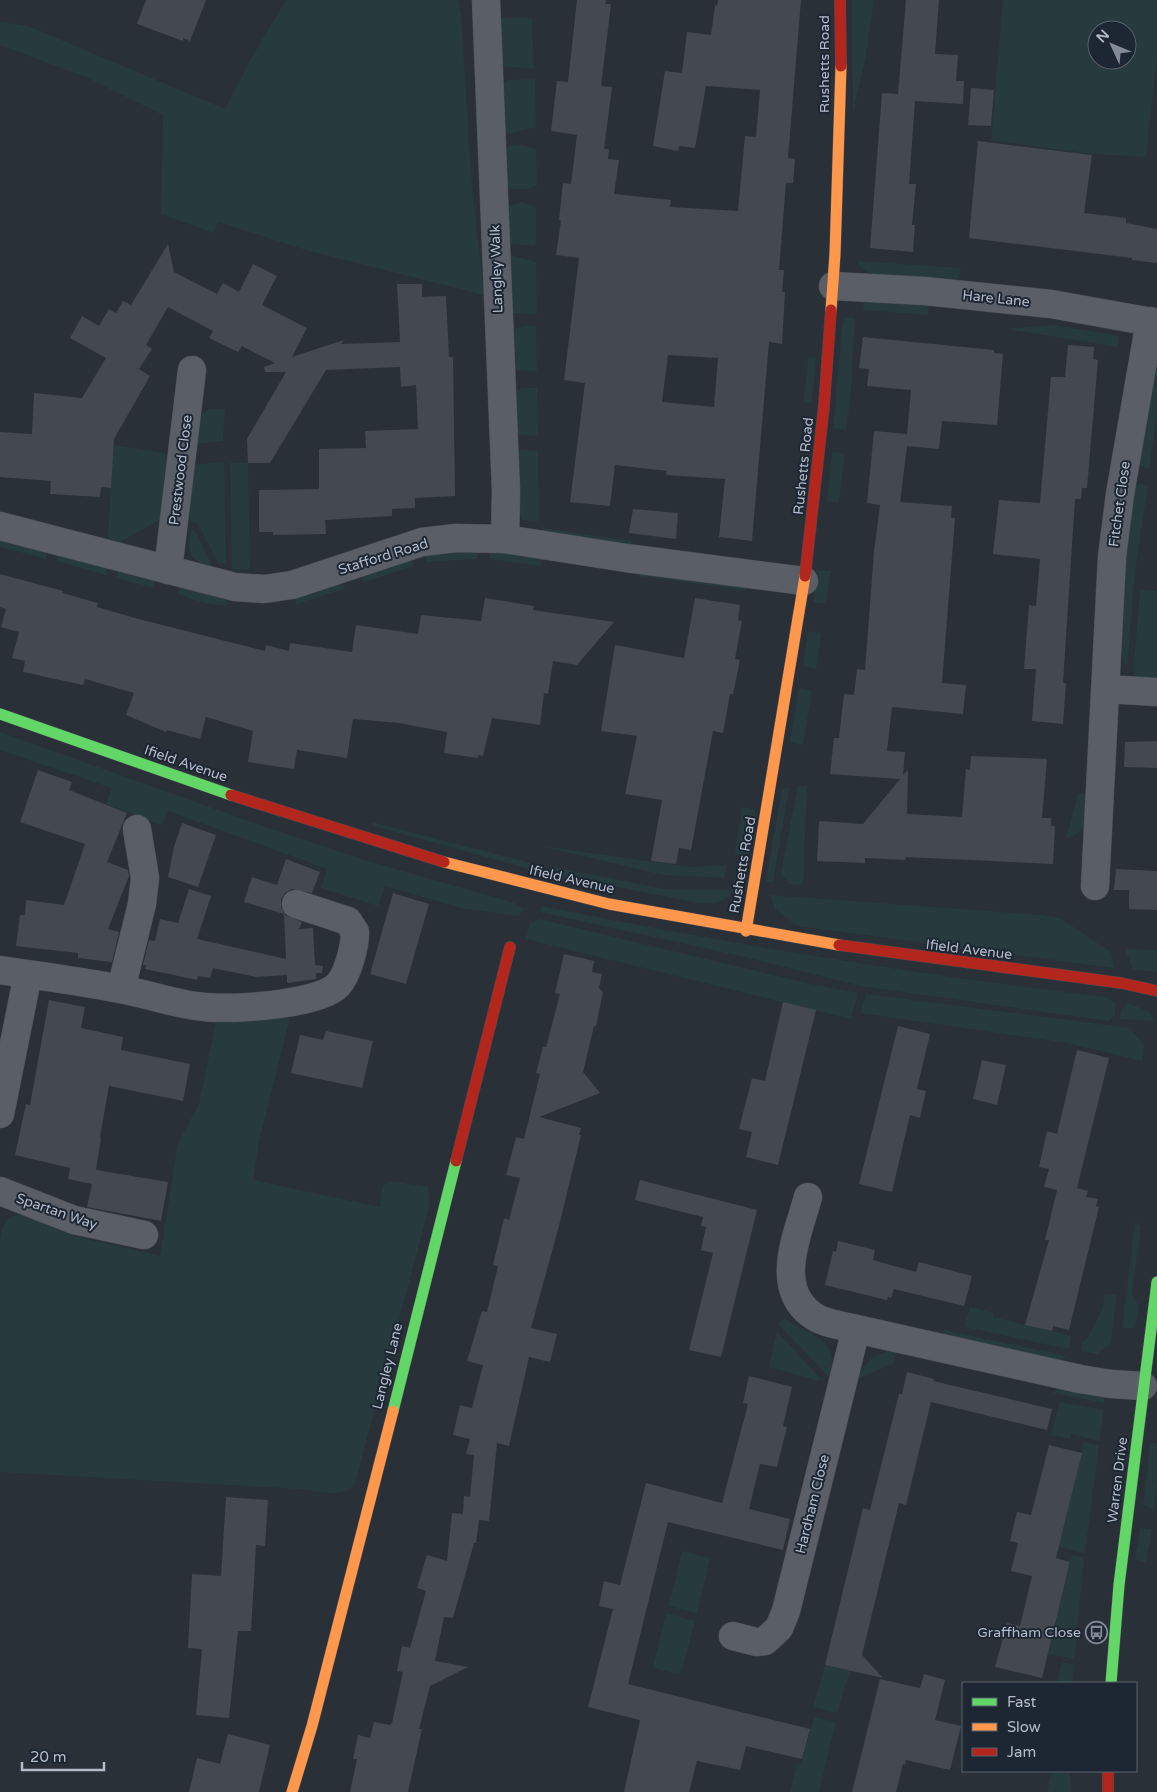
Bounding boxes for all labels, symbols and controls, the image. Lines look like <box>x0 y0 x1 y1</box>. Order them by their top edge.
street label: Rushetts Road <box>816 15 833 113</box>
north arrow <box>1087 20 1137 70</box>
text: N <box>1093 26 1113 46</box>
street label: Langley Walk <box>486 224 507 313</box>
street label: Hare Lane <box>961 287 1030 310</box>
street label: Prestwood Close <box>165 414 196 526</box>
street label: Rushetts Road <box>790 416 817 516</box>
street label: Fitchet Close <box>1105 460 1134 548</box>
street label: Stafford Road <box>336 535 430 578</box>
street label: Ifield Avenue <box>142 741 230 786</box>
street label: Rushetts Road <box>726 815 759 915</box>
street label: Ifield Avenue <box>528 861 616 898</box>
street label: Ifield Avenue <box>925 936 1013 963</box>
street label: Spartan Way <box>14 1190 100 1233</box>
street label: Langley Lane <box>369 1321 406 1411</box>
street label: Warren Drive <box>1104 1436 1131 1524</box>
street label: Hardham Close <box>792 1453 833 1556</box>
bus stop icon: Graffham Close <box>1085 1620 1109 1644</box>
place label: Graffham Close <box>977 1624 1081 1641</box>
legend <box>962 1682 1137 1772</box>
text: Fast <box>1007 1693 1037 1711</box>
text: Slow <box>1007 1718 1041 1736</box>
scale bar <box>22 1740 105 1772</box>
text: Jam <box>1007 1743 1036 1761</box>
text: 20 m <box>30 1748 67 1766</box>

